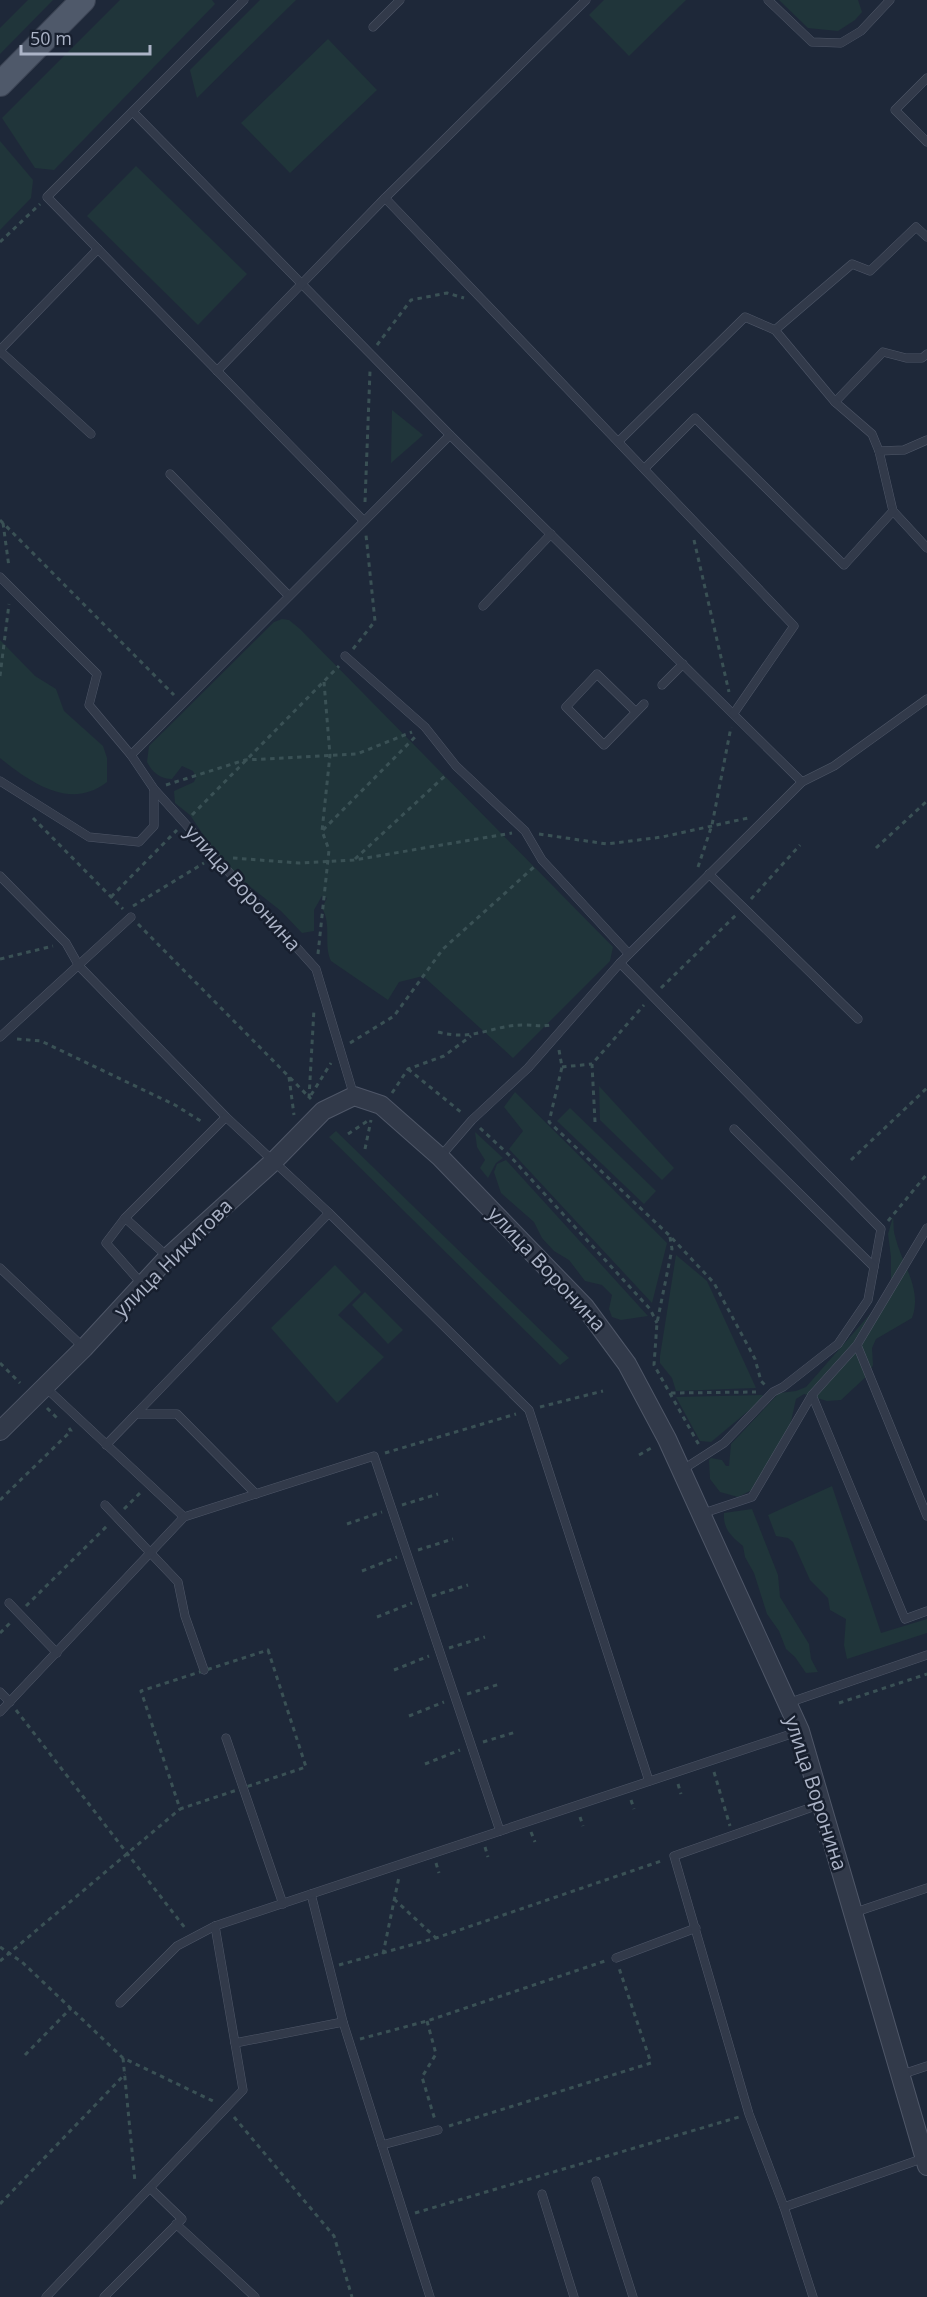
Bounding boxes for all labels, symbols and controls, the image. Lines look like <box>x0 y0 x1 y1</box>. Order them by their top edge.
scale bar <box>21 18 150 56</box>
text: 50 m <box>30 26 72 50</box>
street label: улица Воронина <box>179 819 307 957</box>
street label: улица Никитова <box>107 1192 238 1323</box>
street label: улица Воронина <box>482 1200 612 1337</box>
street label: улица Воронина <box>779 1712 854 1874</box>

